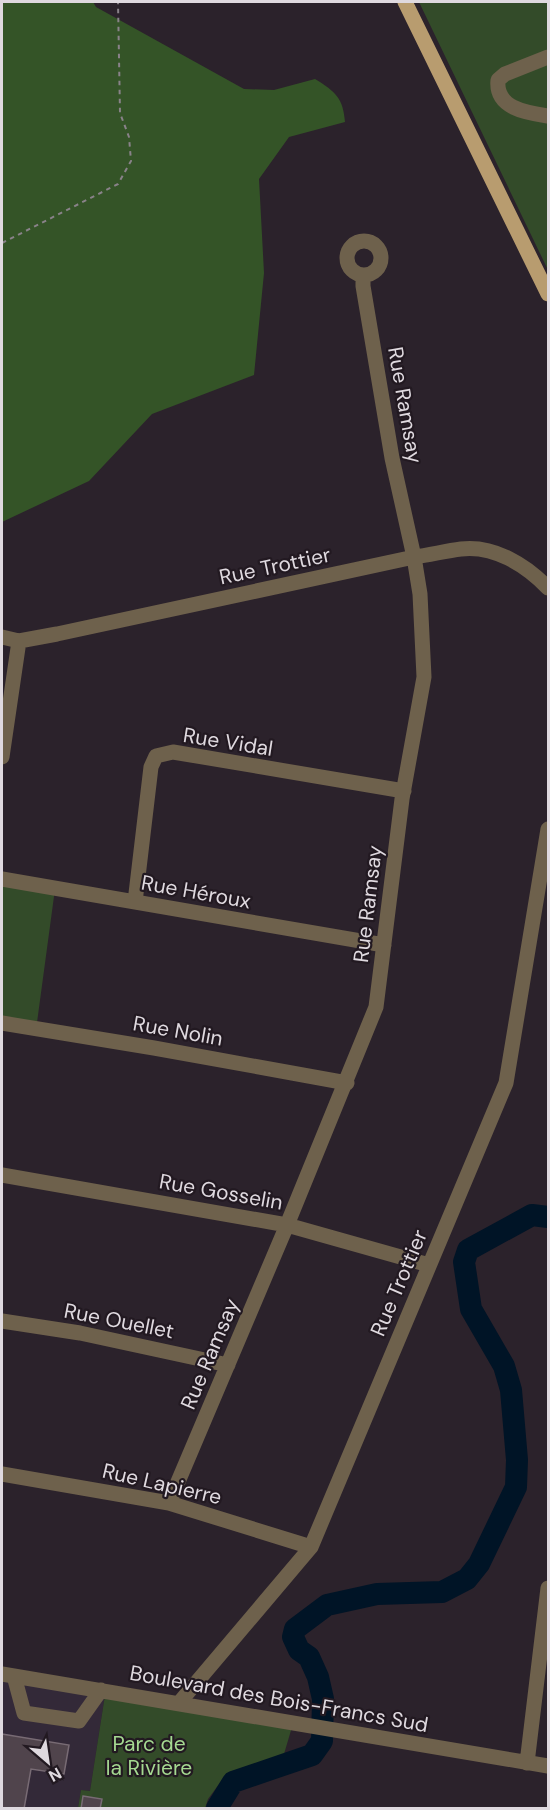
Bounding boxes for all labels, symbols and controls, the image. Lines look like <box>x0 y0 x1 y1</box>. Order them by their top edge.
street label: Rue Ramsay <box>381 345 429 466</box>
street label: Rue Trottier <box>217 540 334 591</box>
street label: Rue Vidal <box>181 721 275 763</box>
street label: Rue Ramsay <box>347 844 389 964</box>
street label: Rue Héroux <box>139 869 253 915</box>
street label: Rue Nolin <box>131 1009 225 1053</box>
street label: Rue Gosselin <box>157 1167 285 1217</box>
street label: Rue Trottier <box>364 1225 434 1341</box>
street label: Rue Ramsay <box>174 1294 246 1414</box>
street label: Rue Ouellet <box>62 1297 176 1345</box>
street label: Rue Lapierre <box>100 1457 225 1511</box>
street label: Boulevard des Bois-Francs Sud <box>128 1659 430 1739</box>
park label: Parc de la Rivière <box>106 1730 192 1782</box>
north arrow <box>18 1732 78 1792</box>
text: N <box>45 1763 65 1787</box>

